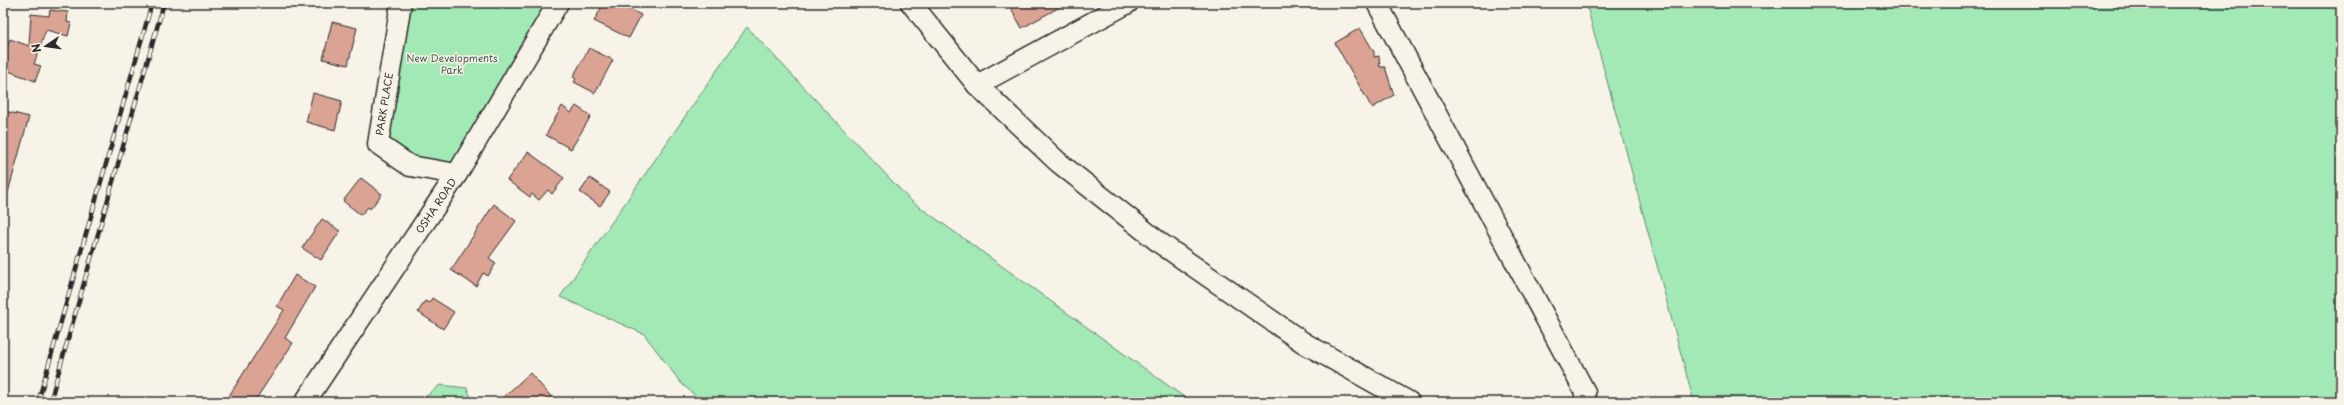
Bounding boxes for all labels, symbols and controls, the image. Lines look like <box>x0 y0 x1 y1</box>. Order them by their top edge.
north arrow <box>26 26 66 66</box>
text: N <box>26 42 45 55</box>
park label: New Developments Park <box>406 50 498 77</box>
street label: PARK PLACE <box>371 71 396 137</box>
street label: OSHA ROAD <box>412 175 459 236</box>

